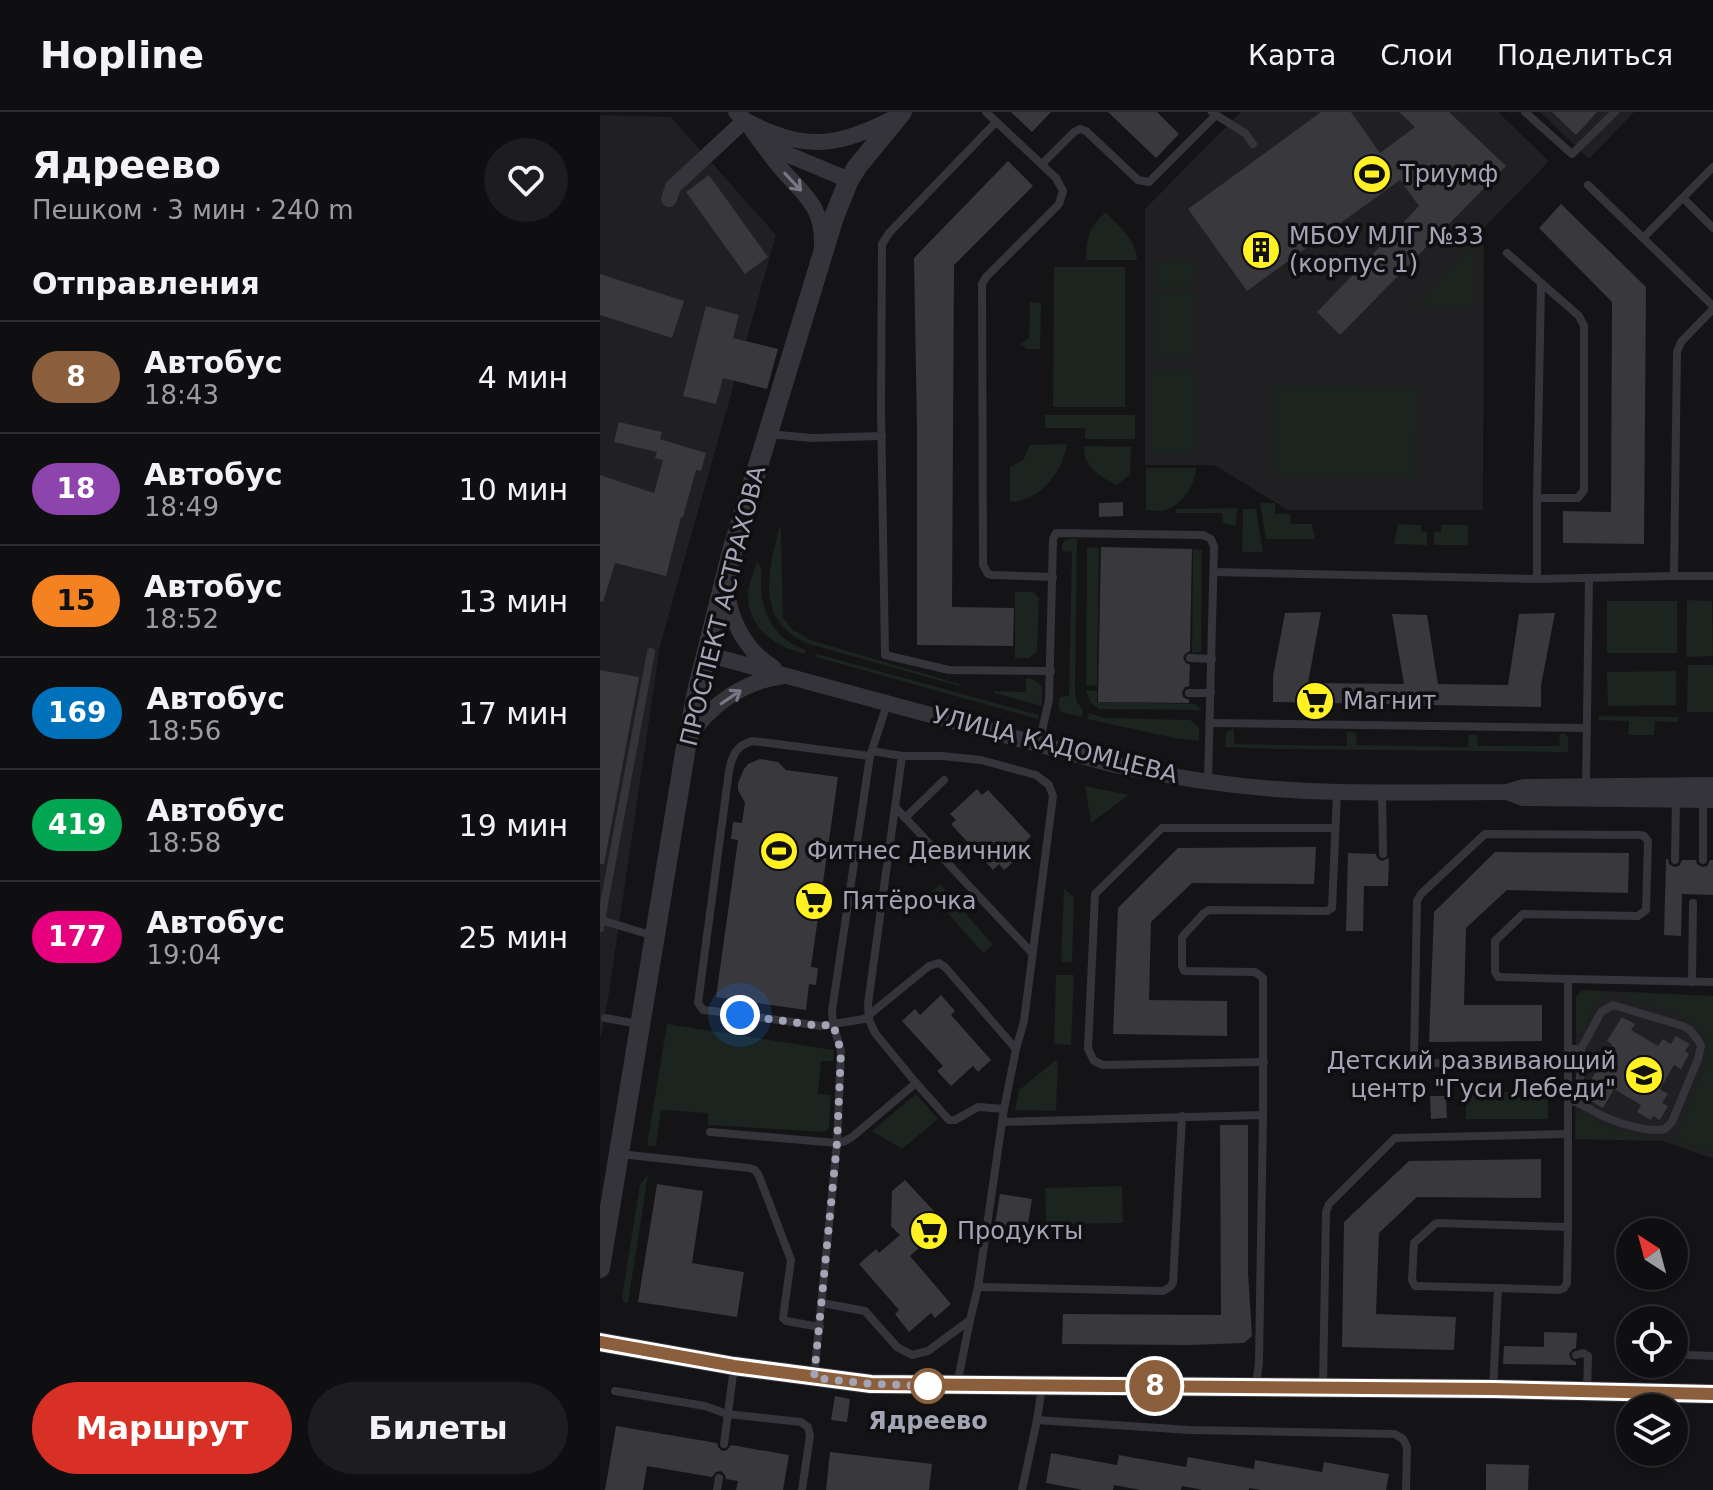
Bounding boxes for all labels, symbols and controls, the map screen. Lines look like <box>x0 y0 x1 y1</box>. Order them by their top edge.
text: Hopline <box>40 33 204 77</box>
text: Карта <box>1248 39 1336 72</box>
text: Слои <box>1380 39 1453 72</box>
text: Поделиться <box>1497 39 1673 72</box>
button: heart <box>484 138 568 222</box>
text: Ядреево <box>32 143 221 187</box>
sports icon: Триумф <box>1351 153 1393 195</box>
place label: Триумф <box>1399 160 1498 188</box>
one-way arrow <box>784 171 802 191</box>
text: Пешком · 3 мин · 240 m <box>32 195 354 225</box>
place label: МБОУ МЛГ №33 (корпус 1) <box>1289 222 1484 278</box>
building icon: МБОУ МЛГ №33 (корпус 1) <box>1240 229 1282 271</box>
text: Отправления <box>32 266 260 301</box>
text: Автобус <box>144 345 283 380</box>
text: 8 <box>66 360 86 393</box>
text: 4 мин <box>478 360 568 395</box>
text: 18:43 <box>144 380 219 410</box>
text: Автобус <box>144 457 283 492</box>
street label: ПРОСПЕКТ АСТРАХОВА <box>675 463 772 749</box>
text: 18 <box>57 472 95 505</box>
text: 10 мин <box>459 472 568 507</box>
text: 18:49 <box>144 492 219 522</box>
text: Автобус <box>144 569 283 604</box>
text: 15 <box>57 584 95 617</box>
text: 13 мин <box>459 584 568 619</box>
text: 18:52 <box>144 604 219 634</box>
supermarket icon: Магнит <box>1294 680 1336 722</box>
text: Автобус <box>146 681 285 716</box>
place label: Магнит <box>1343 687 1436 715</box>
one-way arrow <box>719 689 742 705</box>
text: 169 <box>48 696 106 729</box>
text: 17 мин <box>459 696 568 731</box>
street label: УЛИЦА КАДОМЦЕВА <box>929 701 1181 789</box>
text: 18:56 <box>146 716 221 746</box>
text: Автобус <box>146 793 285 828</box>
text: 419 <box>48 808 106 841</box>
text: 19 мин <box>459 808 568 843</box>
text: 18:58 <box>146 828 221 858</box>
sports icon: Фитнес Девичник <box>758 830 800 872</box>
place label: Фитнес Девичник <box>807 837 1032 865</box>
supermarket icon: Пятёрочка <box>793 880 835 922</box>
place label: Пятёрочка <box>842 887 977 915</box>
text: Автобус <box>146 905 285 940</box>
text: 177 <box>48 920 106 953</box>
text: 25 мин <box>459 920 568 955</box>
text: 19:04 <box>146 940 221 970</box>
your location <box>720 995 760 1035</box>
place label: Детский развивающий центр "Гуси Лебеди" <box>1327 1047 1616 1103</box>
school or university icon: Детский развивающий центр "Гуси Лебеди" <box>1623 1054 1665 1096</box>
supermarket icon: Продукты <box>908 1210 950 1252</box>
place label: Продукты <box>957 1217 1083 1245</box>
north arrow <box>1616 1218 1688 1290</box>
map controls <box>1616 1218 1688 1466</box>
button: locate <box>1616 1306 1688 1378</box>
line badge: 8 <box>1129 1360 1181 1412</box>
marker: Ядреево <box>911 1369 945 1403</box>
text: 8 <box>1145 1369 1165 1402</box>
button: Маршрут <box>32 1382 292 1474</box>
button: Билеты <box>308 1382 568 1474</box>
button: layers <box>1616 1394 1688 1466</box>
place label: Ядреево <box>868 1407 988 1435</box>

